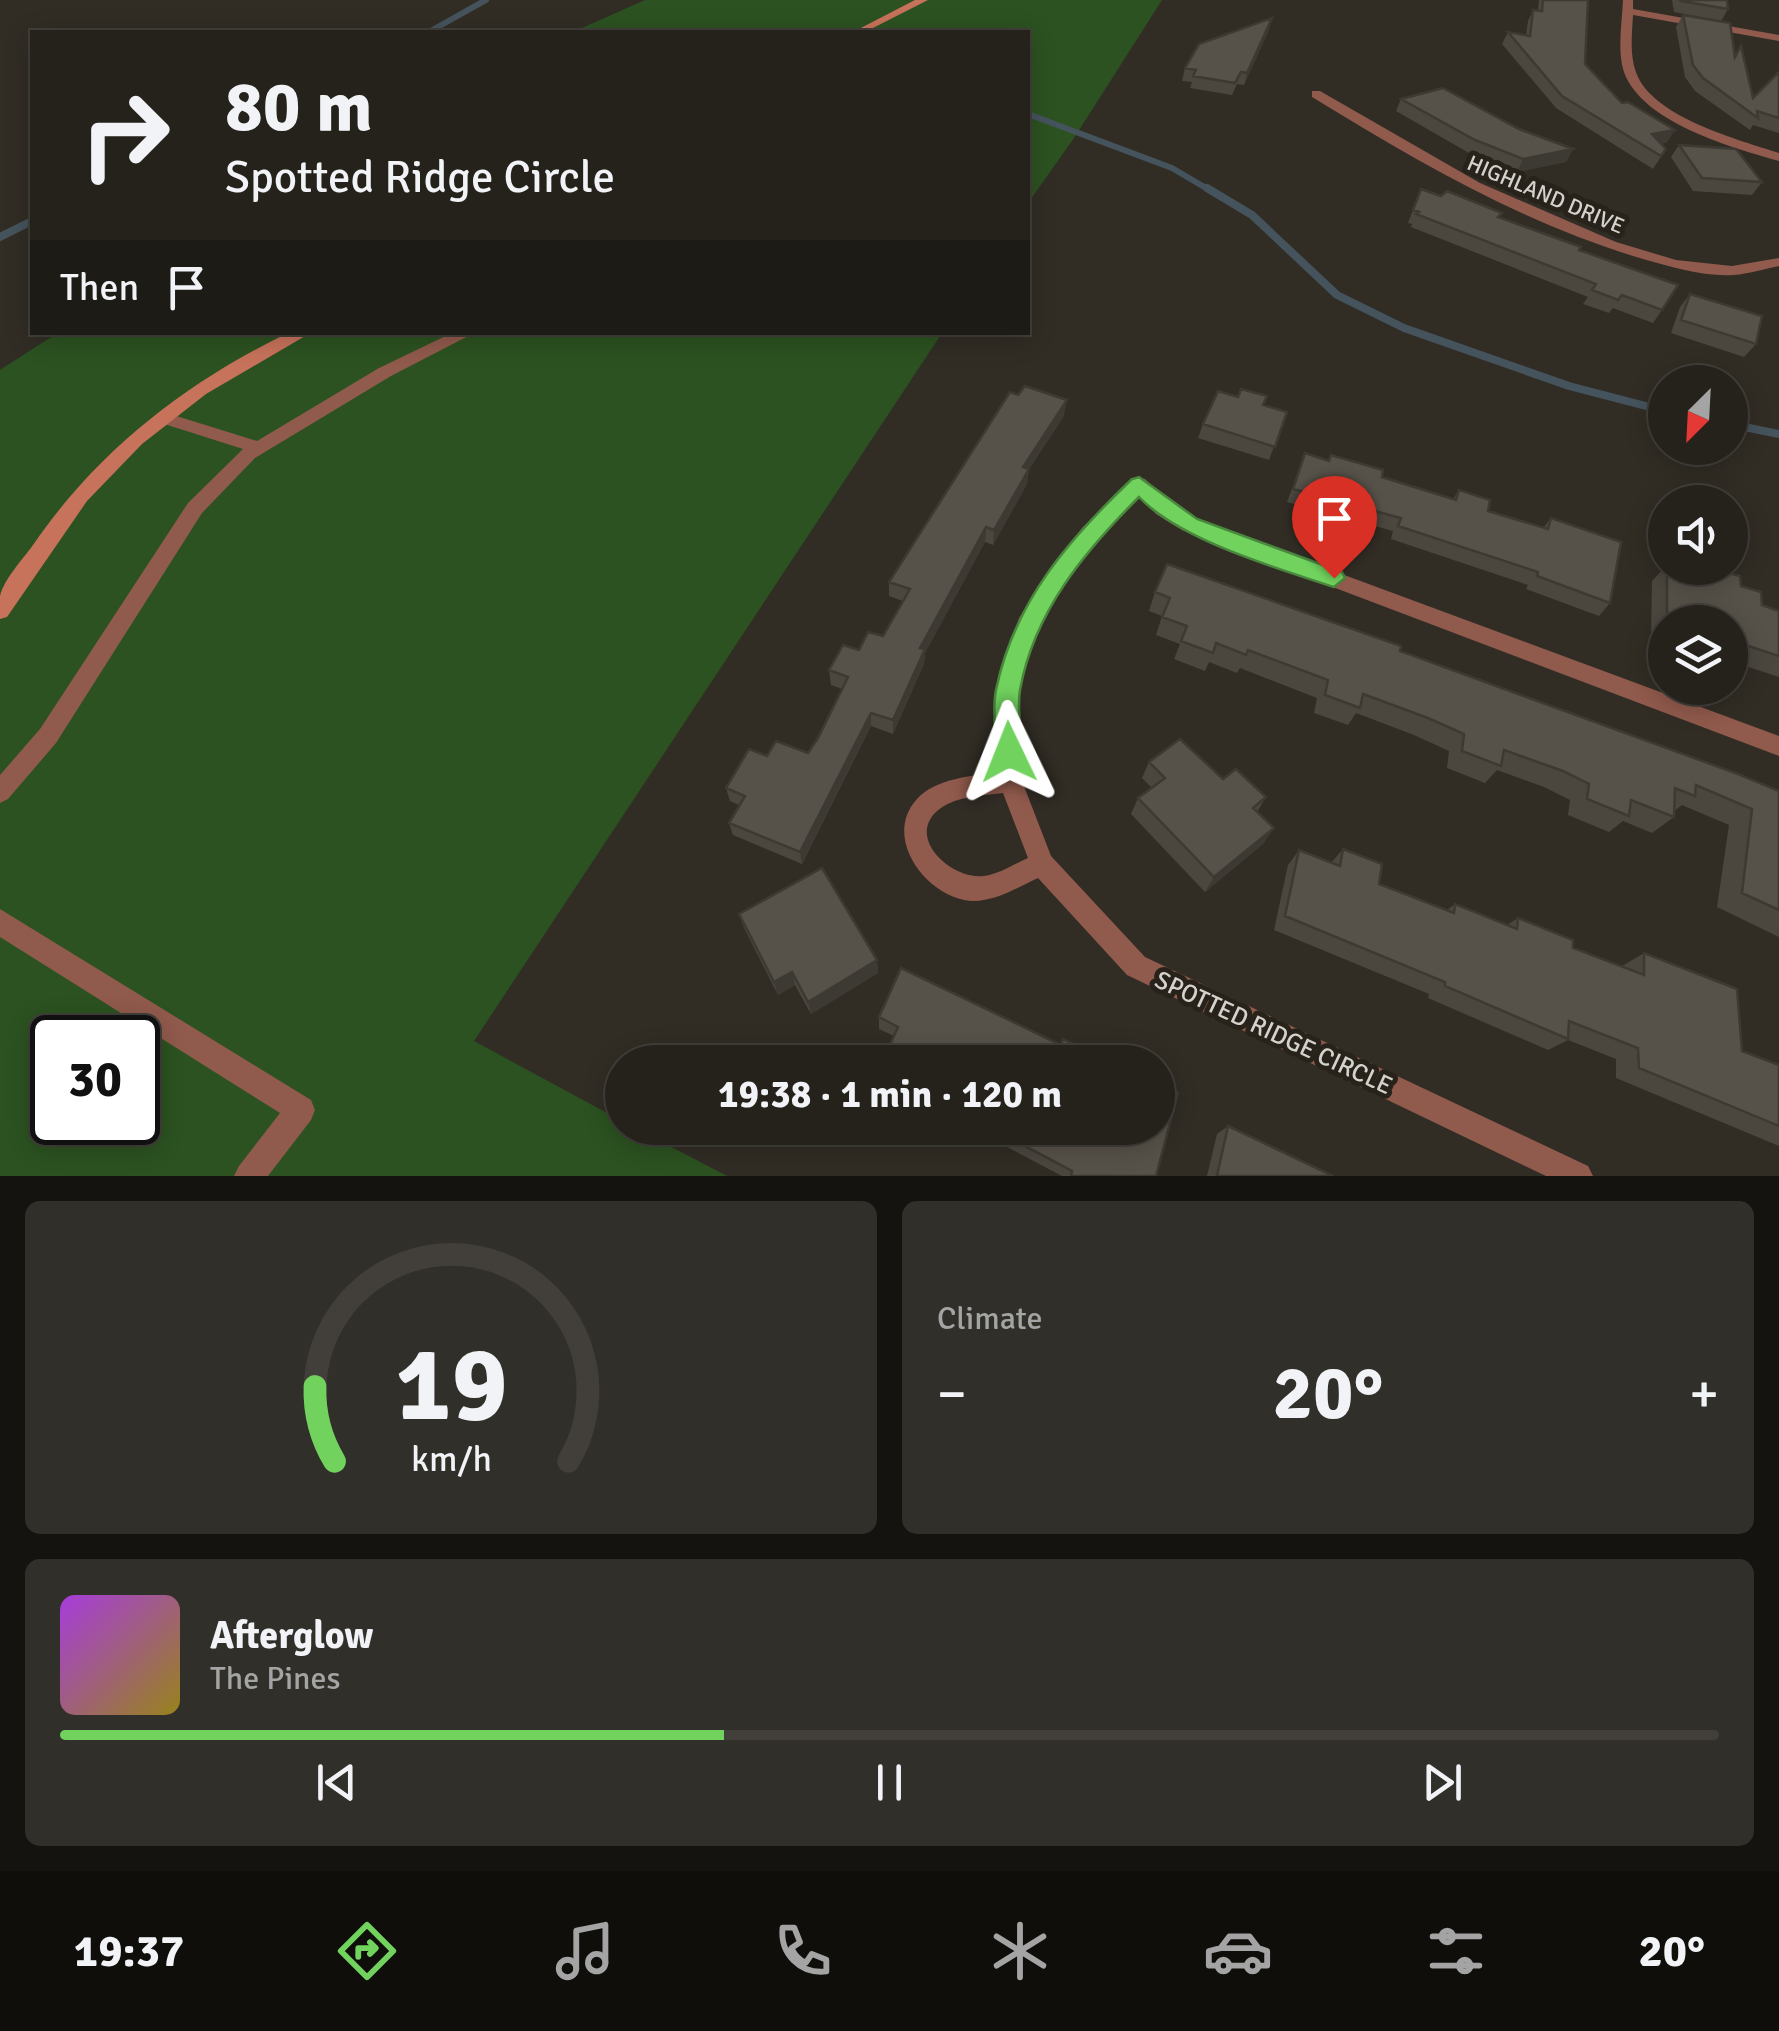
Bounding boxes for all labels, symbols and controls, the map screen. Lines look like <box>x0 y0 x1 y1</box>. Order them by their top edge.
text: 80 m <box>225 64 373 150</box>
icon: right <box>60 70 190 200</box>
street label: HIGHLAND DRIVE <box>1463 149 1628 240</box>
text: Spotted Ridge Circle <box>225 150 615 205</box>
icon: arrive <box>159 260 214 315</box>
text: Then <box>60 264 139 311</box>
north arrow <box>1648 365 1748 465</box>
map controls <box>1648 365 1748 705</box>
pin <box>1292 476 1377 579</box>
button: sound <box>1648 485 1748 585</box>
icon: arrive <box>1307 491 1362 546</box>
button: layers <box>1648 605 1748 705</box>
position arrow <box>957 700 1061 804</box>
street label: SPOTTED RIDGE CIRCLE <box>1150 964 1397 1101</box>
speed limit sign: 30 <box>30 1015 160 1145</box>
text: 19:38 · 1 min · 120 m <box>718 1071 1062 1118</box>
text: Climate <box>937 1299 1043 1338</box>
text: 19 <box>395 1321 507 1449</box>
text: 20° <box>1273 1347 1384 1440</box>
text: − <box>937 1360 967 1428</box>
text: + <box>1689 1360 1719 1428</box>
text: km/h <box>411 1437 491 1481</box>
text: Afterglow <box>210 1612 373 1659</box>
text: The Pines <box>210 1659 341 1698</box>
icon: previous <box>309 1755 364 1810</box>
icon: pause <box>862 1755 917 1810</box>
icon: next <box>1415 1755 1470 1810</box>
icon: directions <box>332 1916 402 1986</box>
icon: music <box>550 1916 620 1986</box>
icon: phone <box>768 1916 838 1986</box>
icon: climate <box>985 1916 1055 1986</box>
icon: car <box>1203 1916 1273 1986</box>
icon: filters <box>1421 1916 1491 1986</box>
text: 19:37 <box>74 1924 184 1979</box>
text: 20° <box>1638 1924 1705 1979</box>

